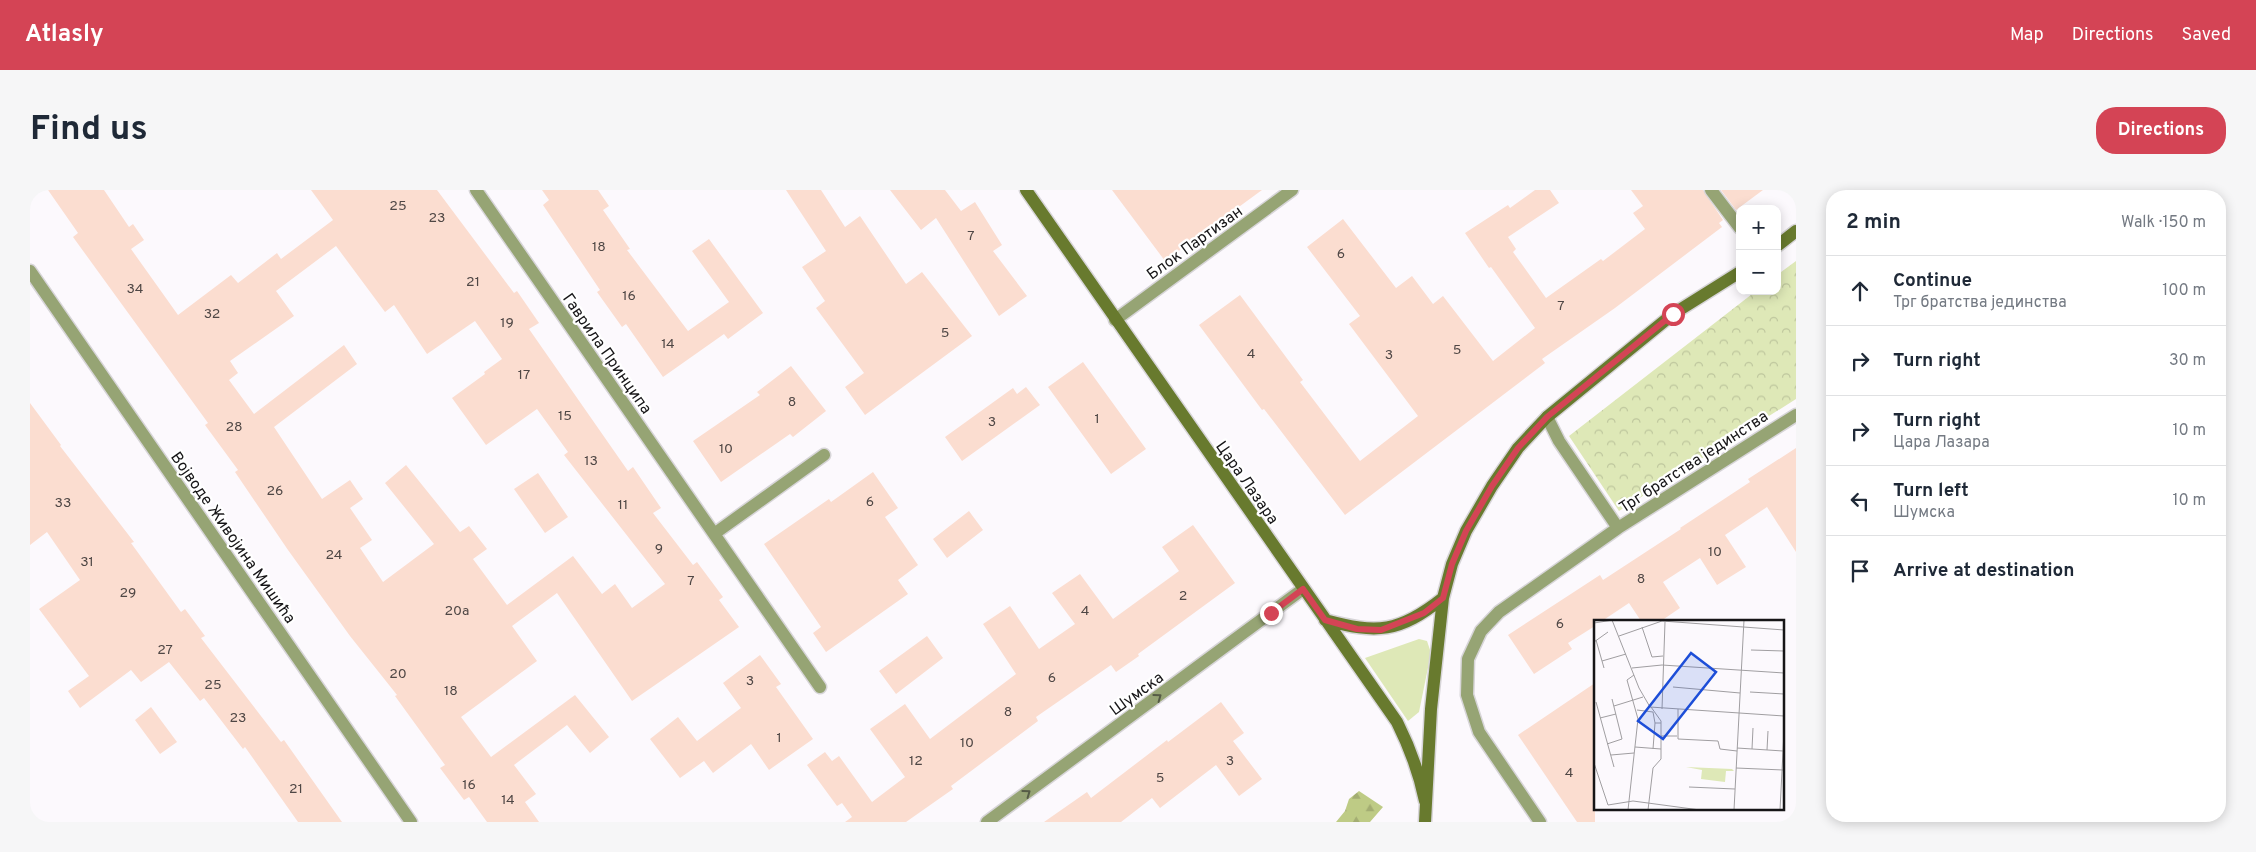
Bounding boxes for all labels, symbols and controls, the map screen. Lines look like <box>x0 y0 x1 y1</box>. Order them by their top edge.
text: Atlasly <box>25 20 104 50</box>
text: Map <box>2010 24 2044 47</box>
text: Directions <box>2072 24 2154 47</box>
text: Saved <box>2182 24 2231 47</box>
button: Directions <box>2096 107 2226 154</box>
text: Find us <box>30 108 148 152</box>
house number: 25 <box>389 198 407 215</box>
street label: Блок Партизан <box>1143 202 1247 285</box>
map controls <box>1736 205 1781 295</box>
button: + <box>1736 205 1781 250</box>
text: 2 min <box>1846 209 1901 236</box>
house number: 23 <box>429 210 446 227</box>
text: Walk · 150 m <box>2121 213 2206 233</box>
house number: 7 <box>967 228 975 245</box>
house number: 18 <box>592 239 606 256</box>
house number: 6 <box>1337 246 1345 263</box>
button: − <box>1736 250 1781 295</box>
text: Continue <box>1893 269 1972 293</box>
house number: 21 <box>466 274 480 291</box>
icon: ahead <box>1846 277 1874 305</box>
house number: 34 <box>126 281 144 298</box>
text: 100 m <box>2162 281 2206 301</box>
house number: 16 <box>622 288 636 305</box>
street label: Гаврила Принципа <box>557 290 655 418</box>
text: Трг братства јединства <box>1893 293 2067 313</box>
house number: 7 <box>1557 298 1565 315</box>
route start <box>1662 303 1685 326</box>
house number: 32 <box>204 306 220 323</box>
house number: 19 <box>500 315 514 332</box>
house number: 5 <box>941 325 949 342</box>
house number: 14 <box>661 336 675 353</box>
house number: 5 <box>1453 342 1461 359</box>
house number: 4 <box>1247 346 1255 363</box>
house number: 3 <box>1385 347 1393 364</box>
icon: right <box>1846 347 1874 375</box>
text: Turn right <box>1893 349 1981 373</box>
text: 30 m <box>2169 351 2206 371</box>
house number: 17 <box>518 367 530 384</box>
house number: 8 <box>788 394 796 411</box>
street label: Трг братства јединства <box>1616 407 1772 518</box>
house number: 15 <box>558 408 572 425</box>
text: Turn right <box>1893 409 1981 433</box>
house number: 1 <box>1094 411 1100 428</box>
house number: 3 <box>988 414 996 431</box>
icon: right <box>1846 417 1874 445</box>
house number: 28 <box>225 419 243 436</box>
text: 10 m <box>2172 421 2206 441</box>
text: Цара Лазара <box>1893 433 1990 453</box>
street label: Цара Лазара <box>1210 438 1282 528</box>
house number: 10 <box>719 441 733 458</box>
street label: Војводе Живојина Мишића <box>165 448 299 628</box>
house number: 13 <box>584 453 598 470</box>
text: Turn left <box>1893 479 1969 503</box>
house number: 26 <box>267 483 283 500</box>
icon: left <box>1846 487 1874 515</box>
text: 10 m <box>2172 491 2206 511</box>
house number: 6 <box>866 494 874 511</box>
house number: 33 <box>55 495 71 512</box>
house number: 11 <box>618 497 628 514</box>
text: Шумска <box>1893 503 1955 523</box>
house number: 9 <box>655 541 663 558</box>
house number: 10 <box>1708 544 1722 561</box>
house number: 24 <box>325 547 343 564</box>
house number: 31 <box>80 554 94 571</box>
icon: arrive <box>1846 557 1874 585</box>
text: Arrive at destination <box>1893 559 2074 583</box>
house number: 8 <box>1637 571 1645 588</box>
house number: 7 <box>687 573 695 590</box>
house number: 29 <box>120 585 136 602</box>
house number: 2 <box>1179 588 1187 605</box>
route end <box>1260 602 1283 625</box>
house number: 20a <box>445 603 469 620</box>
house number: 4 <box>1081 603 1089 620</box>
house number: 6 <box>1556 616 1564 633</box>
inset map <box>1594 620 1784 810</box>
house number: 27 <box>157 642 173 659</box>
house number: 20 <box>389 666 407 683</box>
street label: Шумска <box>1106 668 1168 721</box>
house number: 6 <box>1048 670 1056 687</box>
house number: 3 <box>746 673 754 690</box>
house number: 25 <box>204 677 222 694</box>
house number: 18 <box>444 683 458 700</box>
one-way arrow <box>1152 694 1161 703</box>
house number: 8 <box>1004 704 1012 721</box>
house number: 23 <box>230 710 247 727</box>
house number: 1 <box>776 730 782 747</box>
house number: 10 <box>960 735 974 752</box>
house number: 12 <box>909 753 923 770</box>
house number: 3 <box>1226 753 1234 770</box>
house number: 4 <box>1565 765 1573 782</box>
house number: 5 <box>1156 770 1164 787</box>
house number: 16 <box>462 777 476 794</box>
house number: 21 <box>289 781 303 798</box>
one-way arrow <box>1021 790 1031 799</box>
house number: 14 <box>501 792 515 809</box>

